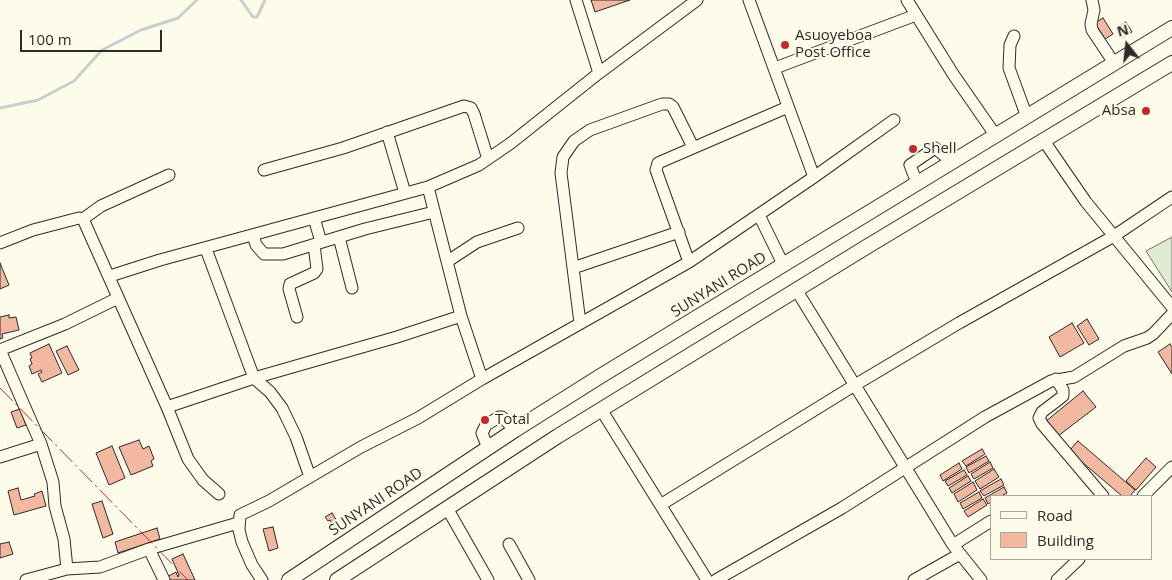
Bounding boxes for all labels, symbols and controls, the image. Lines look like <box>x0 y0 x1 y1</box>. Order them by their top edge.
text: N <box>1115 19 1131 41</box>
scale bar <box>22 20 165 52</box>
north arrow <box>1102 20 1152 70</box>
place label: Asuoyeboa Post Office <box>795 27 872 62</box>
text: 100 m <box>28 29 72 49</box>
marker: Asuoyeboa Post Office <box>779 39 791 51</box>
place label: Absa <box>1102 102 1136 120</box>
marker: Absa <box>1140 105 1152 117</box>
place label: Shell <box>923 140 956 158</box>
marker: Shell <box>907 143 919 155</box>
street label: SUNYANI ROAD <box>668 248 770 322</box>
place label: Total <box>495 411 530 429</box>
marker: Total <box>479 414 491 426</box>
street label: SUNYANI ROAD <box>326 464 426 540</box>
legend <box>990 495 1152 560</box>
text: Road <box>1037 505 1073 525</box>
text: Building <box>1037 530 1094 550</box>

